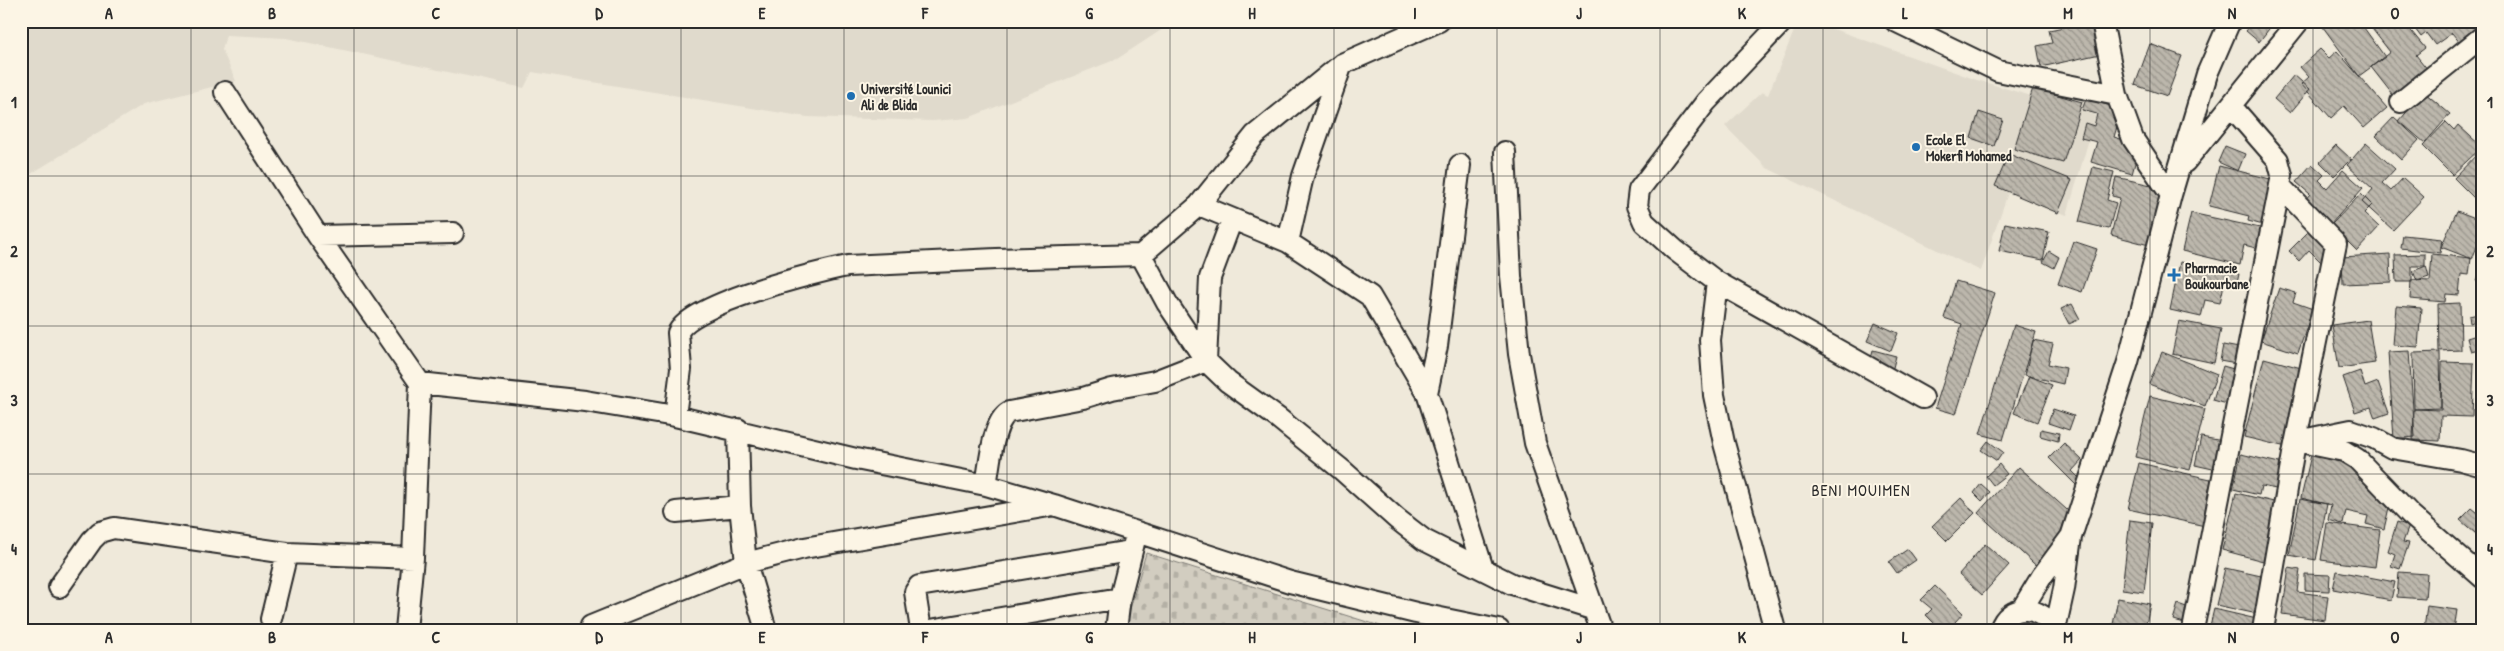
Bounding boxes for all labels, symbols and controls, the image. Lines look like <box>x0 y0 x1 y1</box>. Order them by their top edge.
text: A <box>105 2 113 24</box>
text: B <box>268 2 276 24</box>
text: C <box>432 2 441 24</box>
text: D <box>595 2 603 24</box>
text: E <box>758 2 766 24</box>
text: F <box>921 2 929 24</box>
text: G <box>1085 2 1093 24</box>
text: H <box>1248 2 1256 24</box>
text: I <box>1413 2 1417 24</box>
text: J <box>1576 2 1582 24</box>
text: K <box>1738 2 1747 24</box>
text: L <box>1902 2 1908 24</box>
text: M <box>2063 2 2073 24</box>
text: N <box>2228 2 2237 24</box>
text: O <box>2391 2 2400 24</box>
place label: Université Lounici Ali de Blida <box>861 79 951 114</box>
marker: Université Lounici Ali de Blida <box>845 90 857 102</box>
text: 1 <box>11 91 17 113</box>
text: 1 <box>2487 91 2493 113</box>
place label: Ecole El Mokerfi Mohamed <box>1926 130 2012 165</box>
marker: Ecole El Mokerfi Mohamed <box>1910 141 1922 153</box>
text: 2 <box>10 240 18 262</box>
text: 2 <box>2486 240 2494 262</box>
place label: Pharmacie Boukourbane <box>2185 258 2249 293</box>
marker: Pharmacie Boukourbane <box>2167 268 2181 282</box>
text: 3 <box>10 389 18 411</box>
text: 3 <box>2486 389 2494 411</box>
district label: BENI MOUIMEN <box>1811 479 1911 501</box>
text: 4 <box>11 538 17 560</box>
text: 4 <box>2487 538 2493 560</box>
text: A <box>105 626 113 648</box>
text: B <box>268 626 276 648</box>
text: C <box>432 626 441 648</box>
text: D <box>595 626 603 648</box>
text: E <box>758 626 766 648</box>
text: F <box>921 626 929 648</box>
text: G <box>1085 626 1093 648</box>
text: H <box>1248 626 1256 648</box>
text: I <box>1413 626 1417 648</box>
text: J <box>1576 626 1582 648</box>
text: K <box>1738 626 1747 648</box>
text: L <box>1902 626 1908 648</box>
text: M <box>2063 626 2073 648</box>
text: N <box>2228 626 2237 648</box>
text: O <box>2391 626 2400 648</box>

